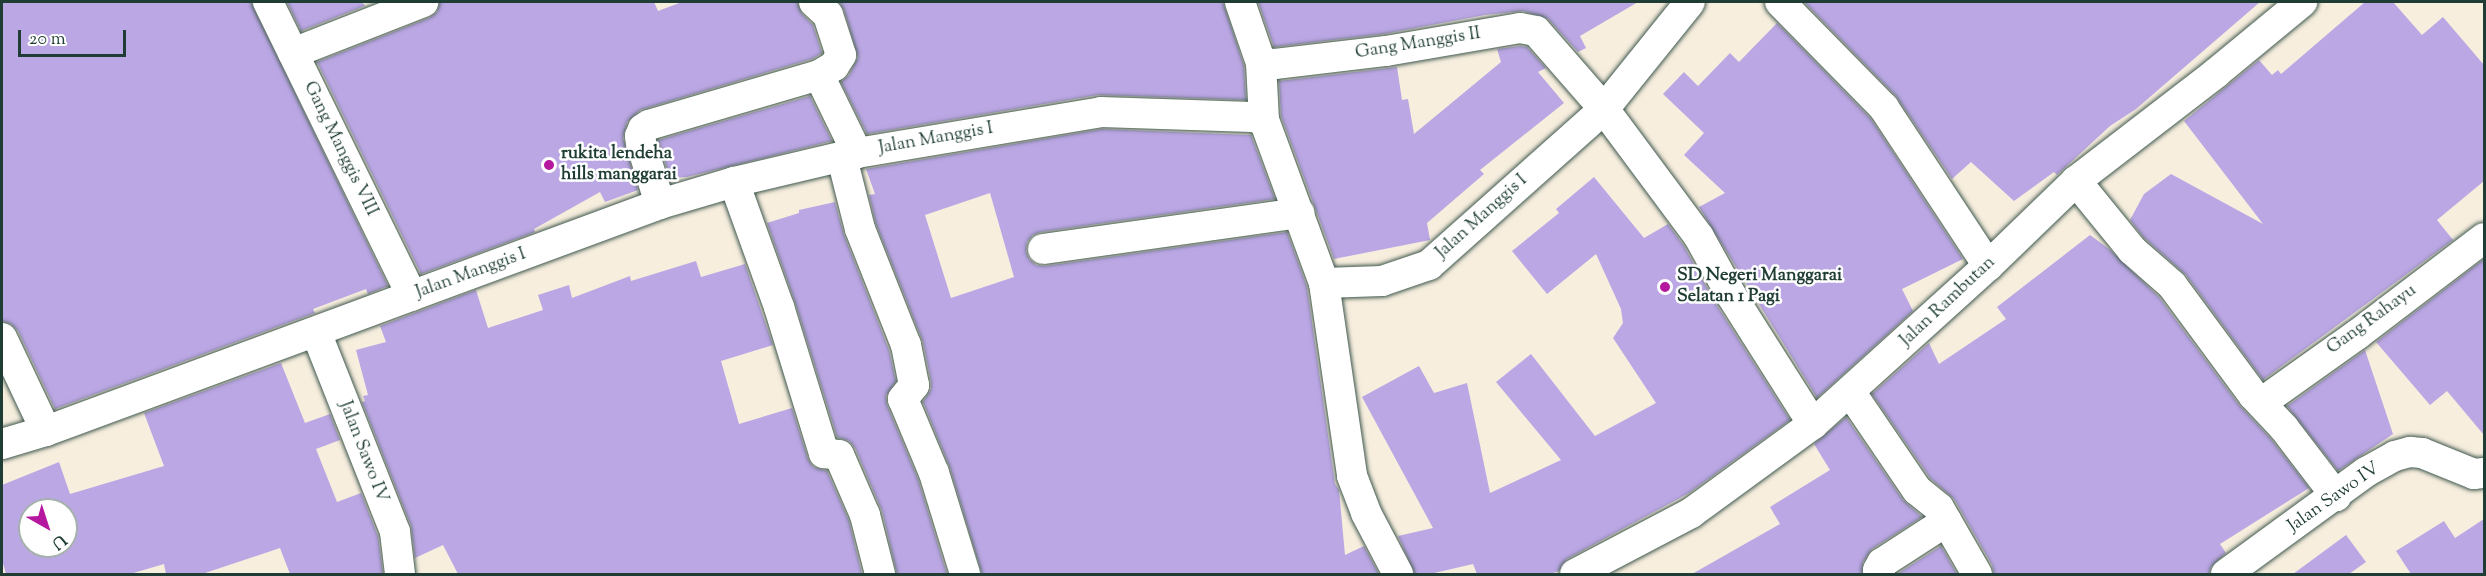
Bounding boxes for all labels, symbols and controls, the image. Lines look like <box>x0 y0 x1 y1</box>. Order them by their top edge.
scale bar <box>21 18 129 56</box>
street label: Gang Manggis II <box>1354 23 1482 65</box>
text: 20 m <box>29 27 66 53</box>
street label: Gang Manggis VIII <box>298 78 382 220</box>
street label: Jalan Manggis I <box>877 118 995 160</box>
place label: rukita lendeha hills manggarai <box>561 144 677 186</box>
marker: rukita lendeha hills manggarai <box>542 158 556 172</box>
street label: Jalan Manggis I <box>1432 170 1532 264</box>
street label: Jalan Manggis I <box>413 244 529 304</box>
street label: Jalan Rambutan <box>1896 252 2000 352</box>
place label: SD Negeri Manggarai Selatan 1 Pagi <box>1677 266 1842 308</box>
marker: SD Negeri Manggarai Selatan 1 Pagi <box>1658 280 1672 294</box>
street label: Gang Rahayu <box>2323 280 2421 360</box>
street label: Jalan Sawo IV <box>334 398 392 506</box>
street label: Jalan Sawo IV <box>2284 458 2384 538</box>
north arrow <box>18 498 78 558</box>
text: U <box>46 528 71 554</box>

